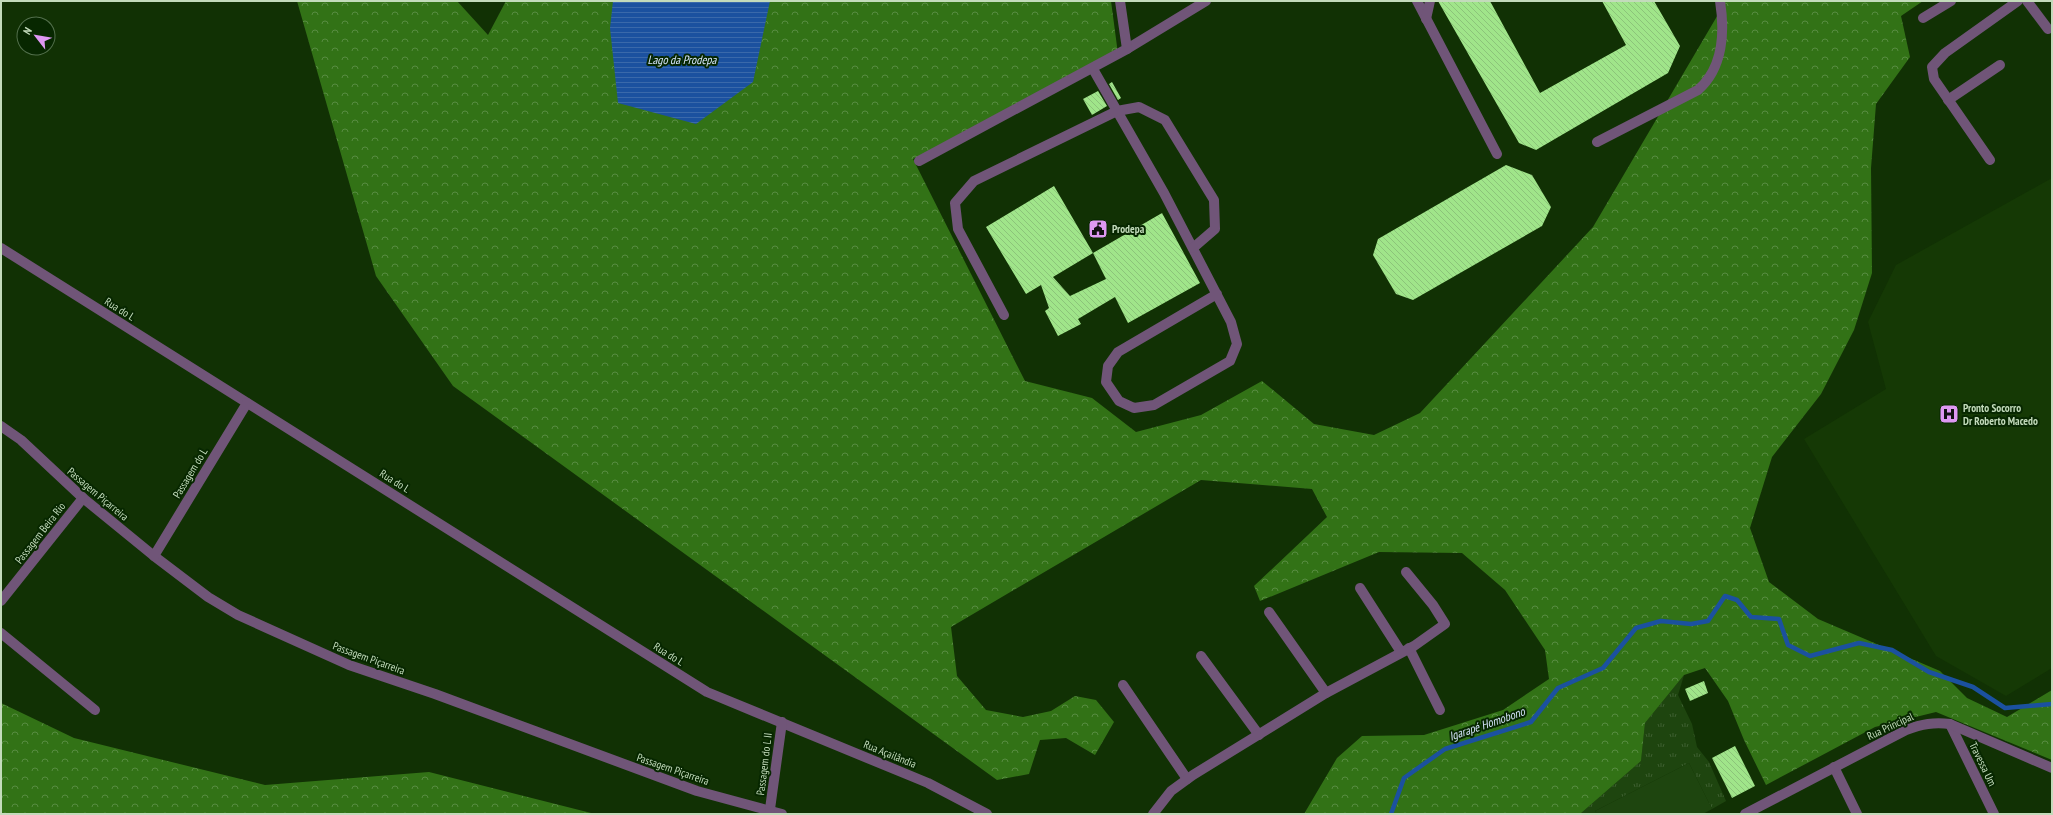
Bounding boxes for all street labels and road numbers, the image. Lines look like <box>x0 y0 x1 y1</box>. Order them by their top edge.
street label: Rua do L <box>102 294 138 324</box>
street label: Passagem do L <box>170 445 211 501</box>
street label: Passagem Piçarreira <box>64 464 132 524</box>
street label: Rua do L <box>377 466 413 496</box>
street label: Passagem Beira Rio <box>12 499 68 566</box>
street label: Passagem Piçarreira <box>331 638 407 678</box>
street label: Rua do L <box>651 639 687 669</box>
street label: Rua Principal <box>1865 709 1916 743</box>
street label: Passagem do L II <box>753 732 775 796</box>
street label: Rua Açailândia <box>862 737 918 771</box>
street label: Travessa Um <box>1966 740 2000 788</box>
street label: Passagem Piçarreira <box>635 750 711 788</box>

